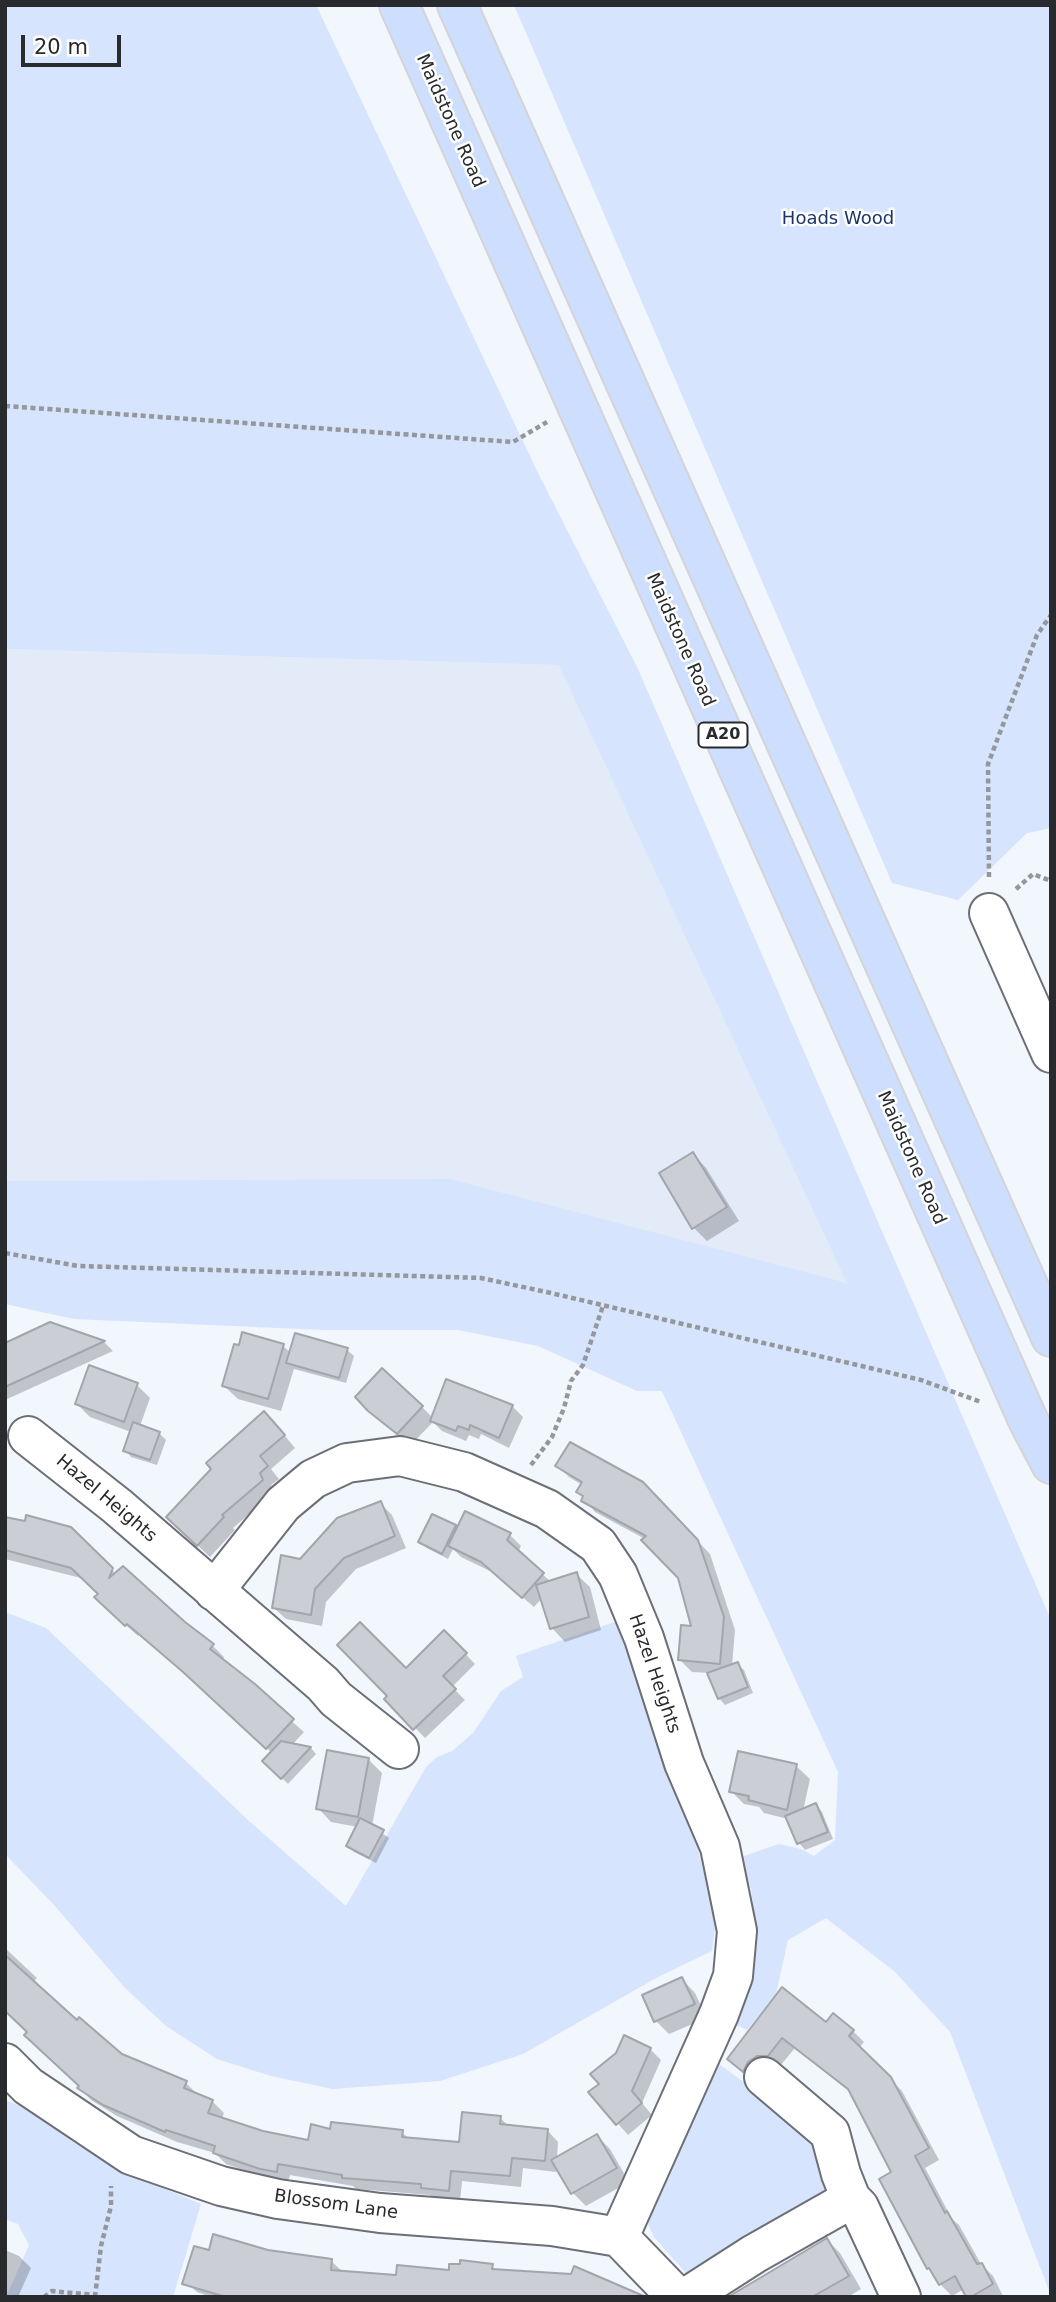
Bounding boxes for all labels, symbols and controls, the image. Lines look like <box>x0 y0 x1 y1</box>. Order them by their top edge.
scale bar <box>24 21 124 65</box>
text: 20 m <box>34 35 88 59</box>
street label: Maidstone Road <box>411 51 489 191</box>
park label: Hoads Wood <box>782 208 894 230</box>
street label: Maidstone Road <box>641 570 719 710</box>
road number: A20 <box>698 722 748 748</box>
street label: Maidstone Road <box>872 1088 950 1228</box>
street label: Hazel Heights <box>51 1451 161 1547</box>
street label: Hazel Heights <box>623 1612 685 1736</box>
street label: Blossom Lane <box>273 2186 399 2224</box>

